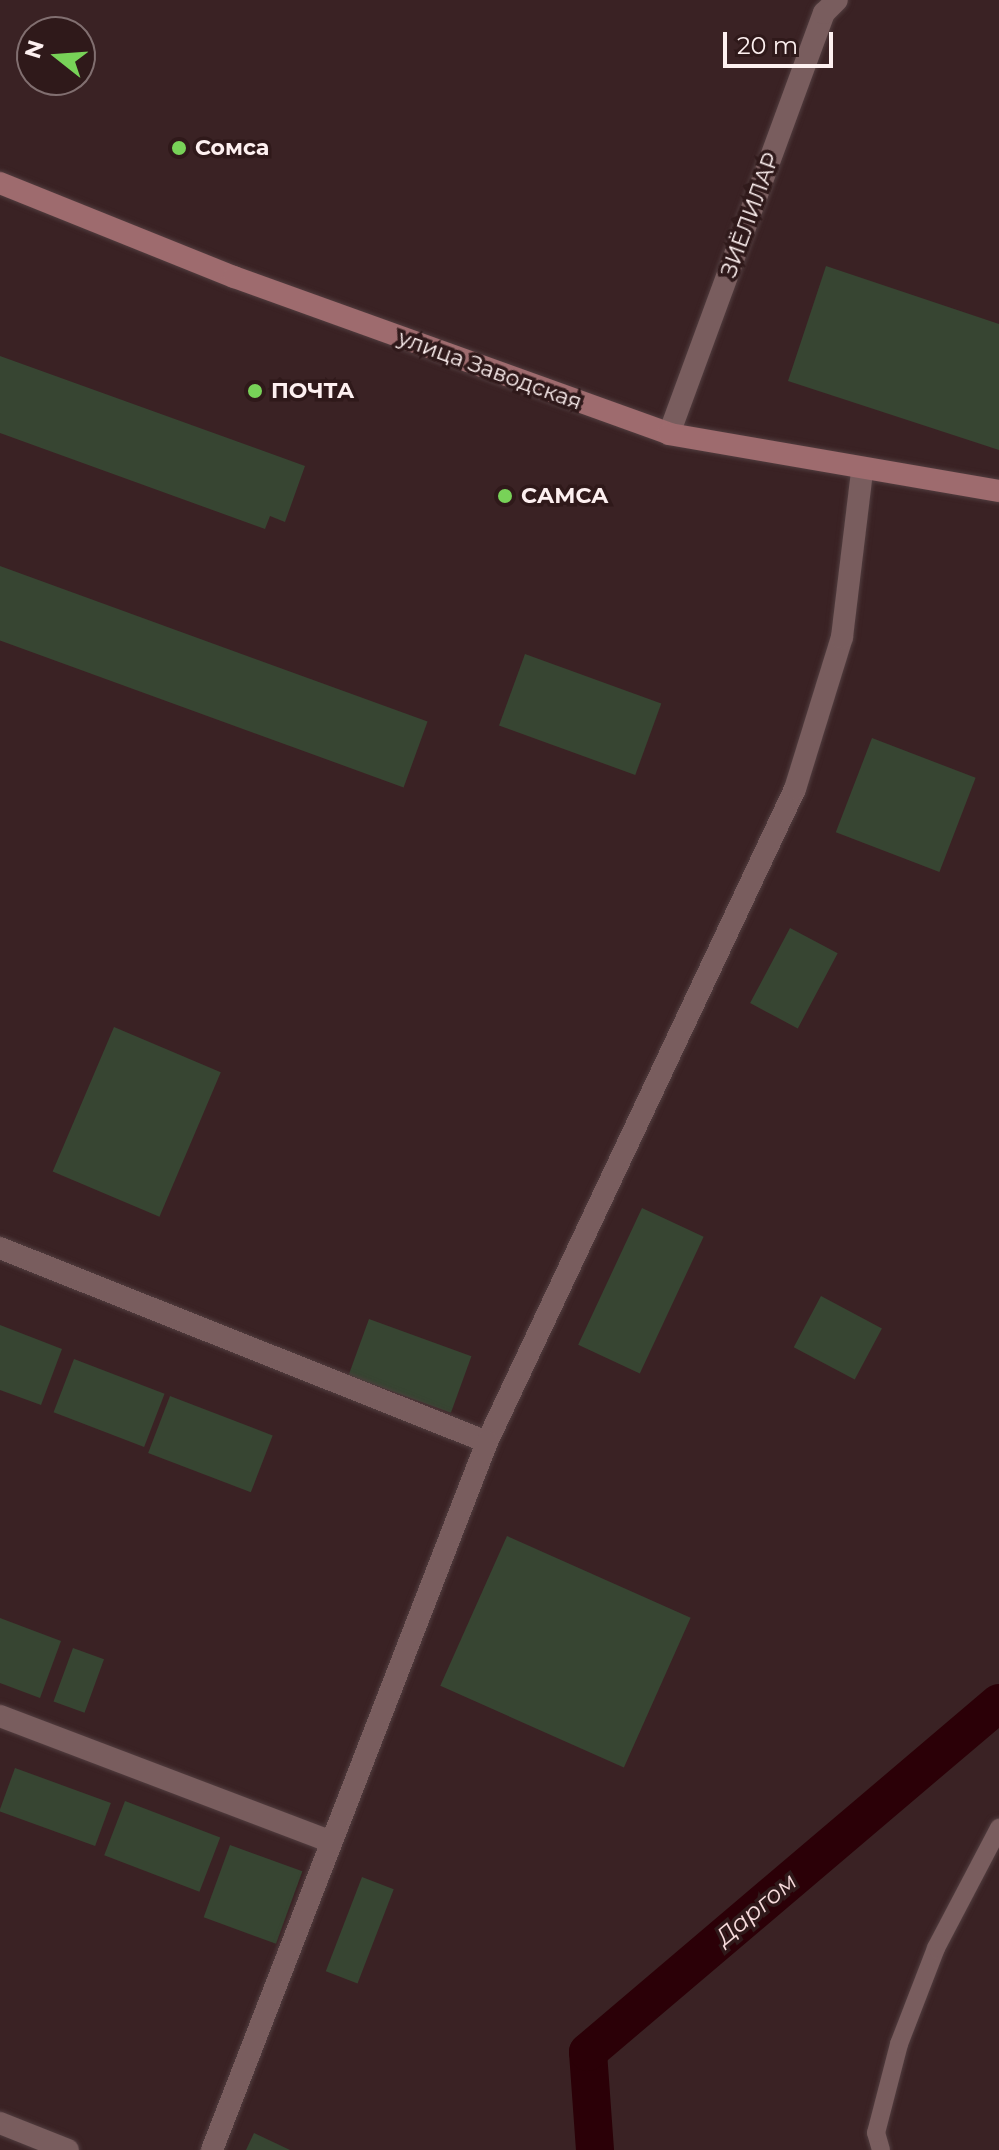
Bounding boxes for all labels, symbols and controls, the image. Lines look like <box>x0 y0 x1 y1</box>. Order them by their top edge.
north arrow <box>16 16 96 96</box>
scale bar <box>727 16 837 66</box>
text: 20 m <box>737 31 798 60</box>
text: N <box>19 37 50 62</box>
place label: Сомса <box>195 135 269 161</box>
marker: Сомса <box>170 139 188 157</box>
street label: ЗИЁЛИЛАР <box>715 149 785 281</box>
street label: улица Заводская <box>394 324 586 416</box>
place label: ПОЧТА <box>271 378 354 404</box>
marker: ПОЧТА <box>246 382 264 400</box>
place label: САМСА <box>521 483 609 509</box>
marker: САМСА <box>496 487 514 505</box>
water label: Даргом <box>710 1867 802 1951</box>

